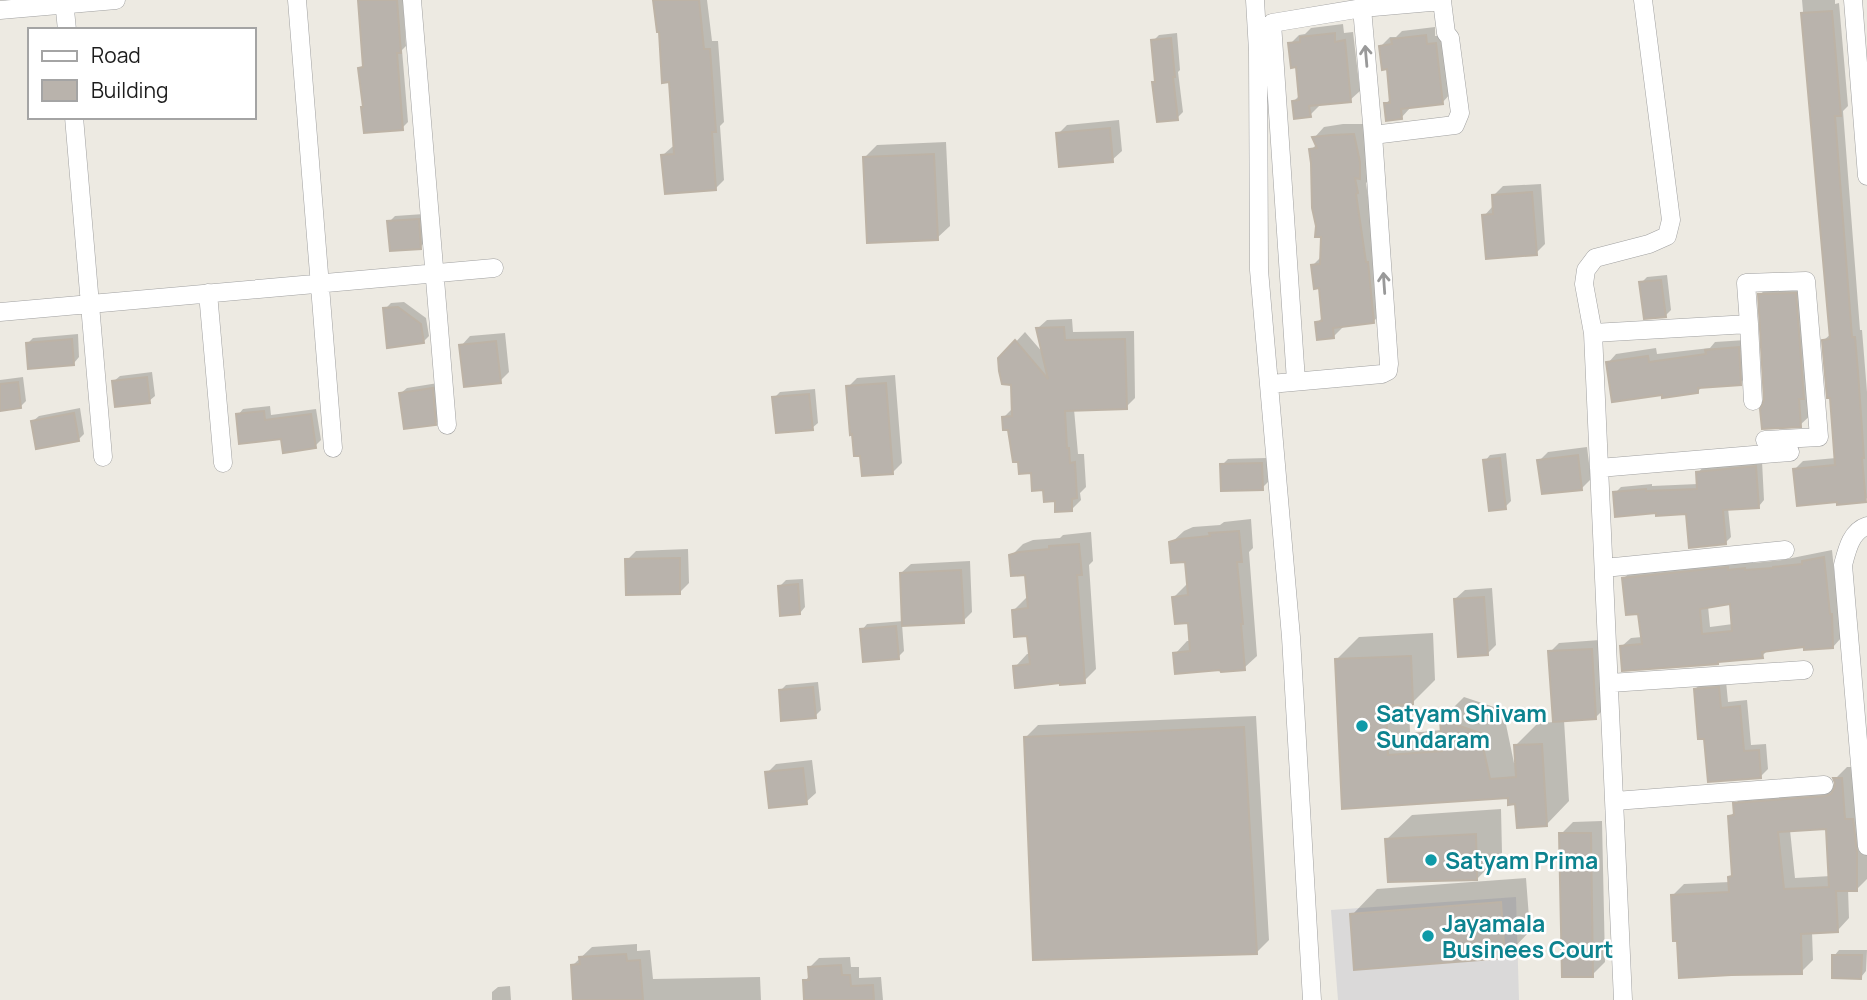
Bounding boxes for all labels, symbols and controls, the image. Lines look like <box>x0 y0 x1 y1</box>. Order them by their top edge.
legend <box>28 28 256 119</box>
text: Road <box>91 41 141 69</box>
one-way arrow <box>1360 46 1373 68</box>
text: Building <box>91 76 168 104</box>
one-way arrow <box>1377 272 1390 295</box>
place label: Satyam Shivam Sundaram <box>1376 697 1547 755</box>
marker: Satyam Shivam Sundaram <box>1354 718 1370 734</box>
place label: Satyam Prima <box>1445 844 1598 876</box>
marker: Satyam Prima <box>1423 852 1439 868</box>
place label: Jayamala Businees Court <box>1442 907 1613 965</box>
marker: Jayamala Businees Court <box>1420 928 1436 944</box>

